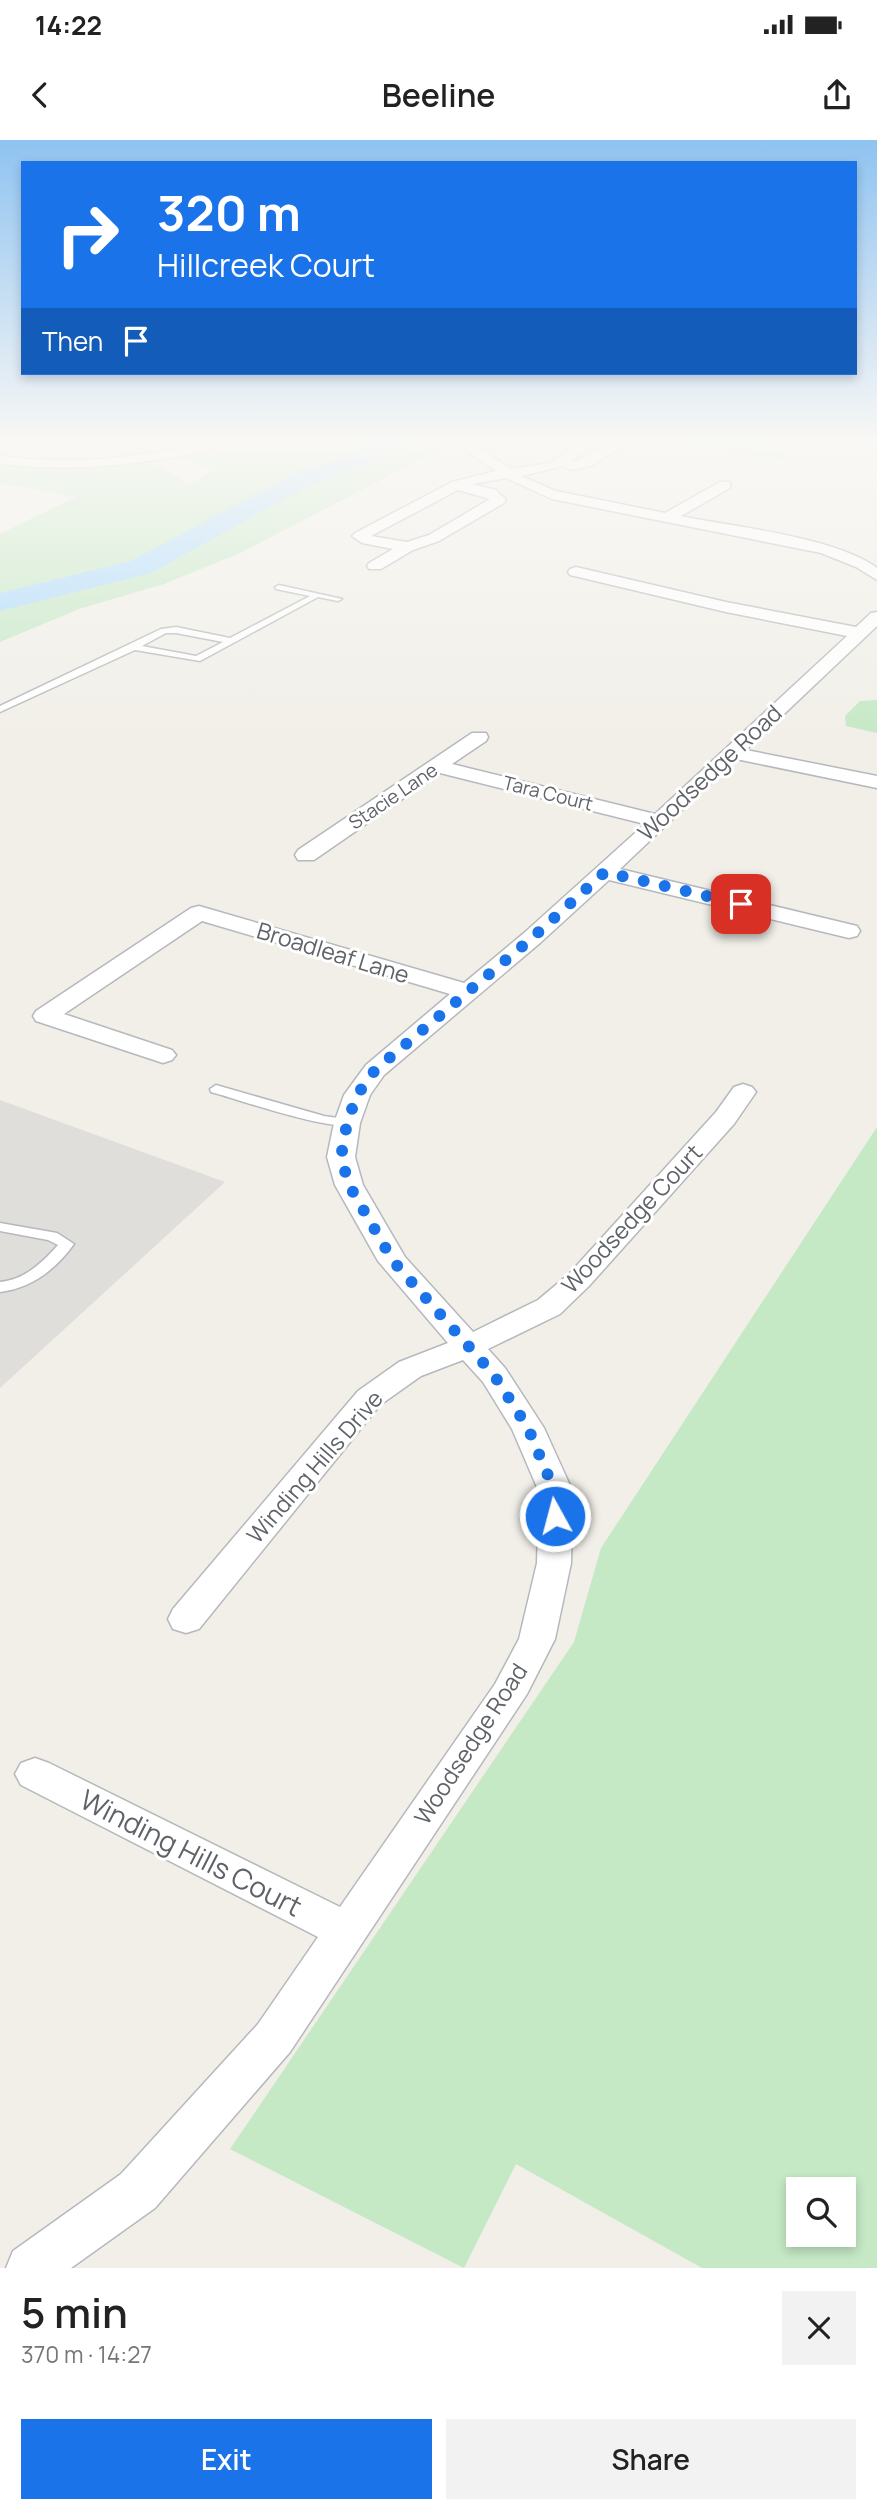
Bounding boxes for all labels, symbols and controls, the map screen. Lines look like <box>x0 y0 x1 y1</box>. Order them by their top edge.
text: 14:22 <box>35 7 102 43</box>
text: Beeline <box>382 73 495 117</box>
icon: back <box>21 76 59 114</box>
icon: share <box>818 76 856 114</box>
text: 320 m <box>157 179 301 246</box>
icon: right <box>42 189 133 280</box>
text: Hillcreek Court <box>157 243 375 287</box>
icon: arrive <box>117 322 155 360</box>
text: Then <box>42 323 103 359</box>
street label: Woodsedge Road <box>630 697 788 847</box>
street label: Stacie Lane <box>343 757 443 835</box>
street label: Tara Court <box>500 769 596 817</box>
pin <box>711 874 771 934</box>
icon: arrive <box>722 885 760 923</box>
street label: Broadleaf Lane <box>253 914 413 990</box>
street label: Woodsedge Court <box>554 1137 709 1300</box>
street label: Winding Hills Drive <box>239 1383 390 1550</box>
position arrow <box>518 1479 592 1553</box>
street label: Woodsedge Road <box>406 1657 534 1830</box>
street label: Winding Hills Court <box>74 1780 309 1924</box>
map controls <box>786 2177 856 2247</box>
button: search <box>786 2177 856 2247</box>
text: 5 min <box>21 2283 128 2341</box>
button: close <box>782 2291 856 2365</box>
text: 370 m · 14:27 <box>21 2338 152 2370</box>
button: Exit <box>21 2419 432 2499</box>
button: Share <box>446 2419 856 2499</box>

